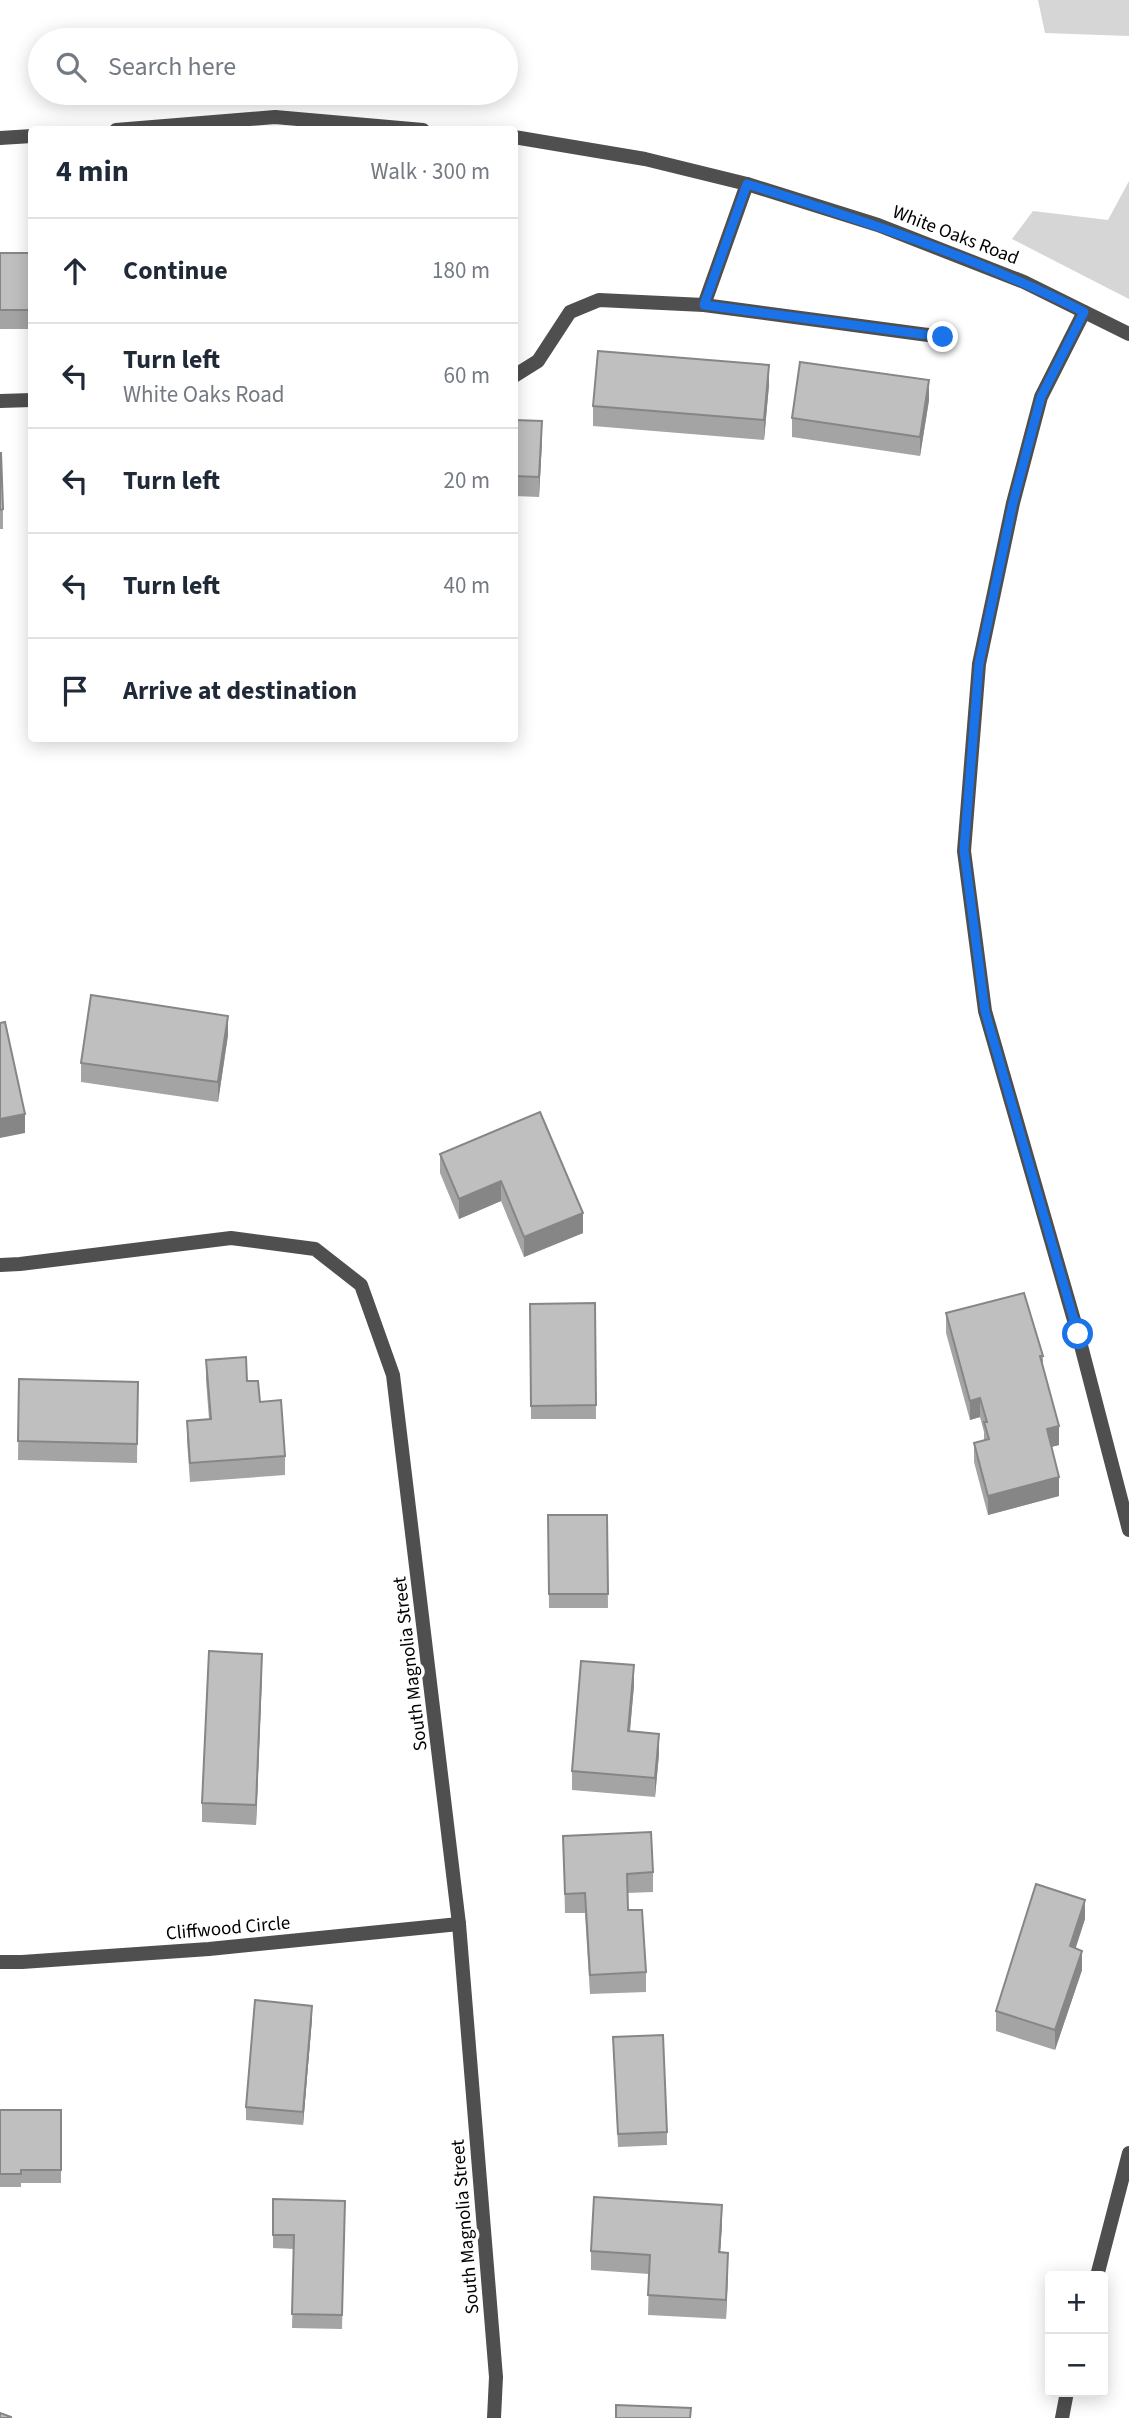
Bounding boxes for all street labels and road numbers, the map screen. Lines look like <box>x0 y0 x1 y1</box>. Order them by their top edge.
street label: White Oaks Road <box>888 199 1023 272</box>
street label: South Magnolia Street <box>386 1575 435 1753</box>
street label: Cliffwood Circle <box>165 1910 291 1947</box>
street label: South Magnolia Street <box>444 2138 487 2315</box>

